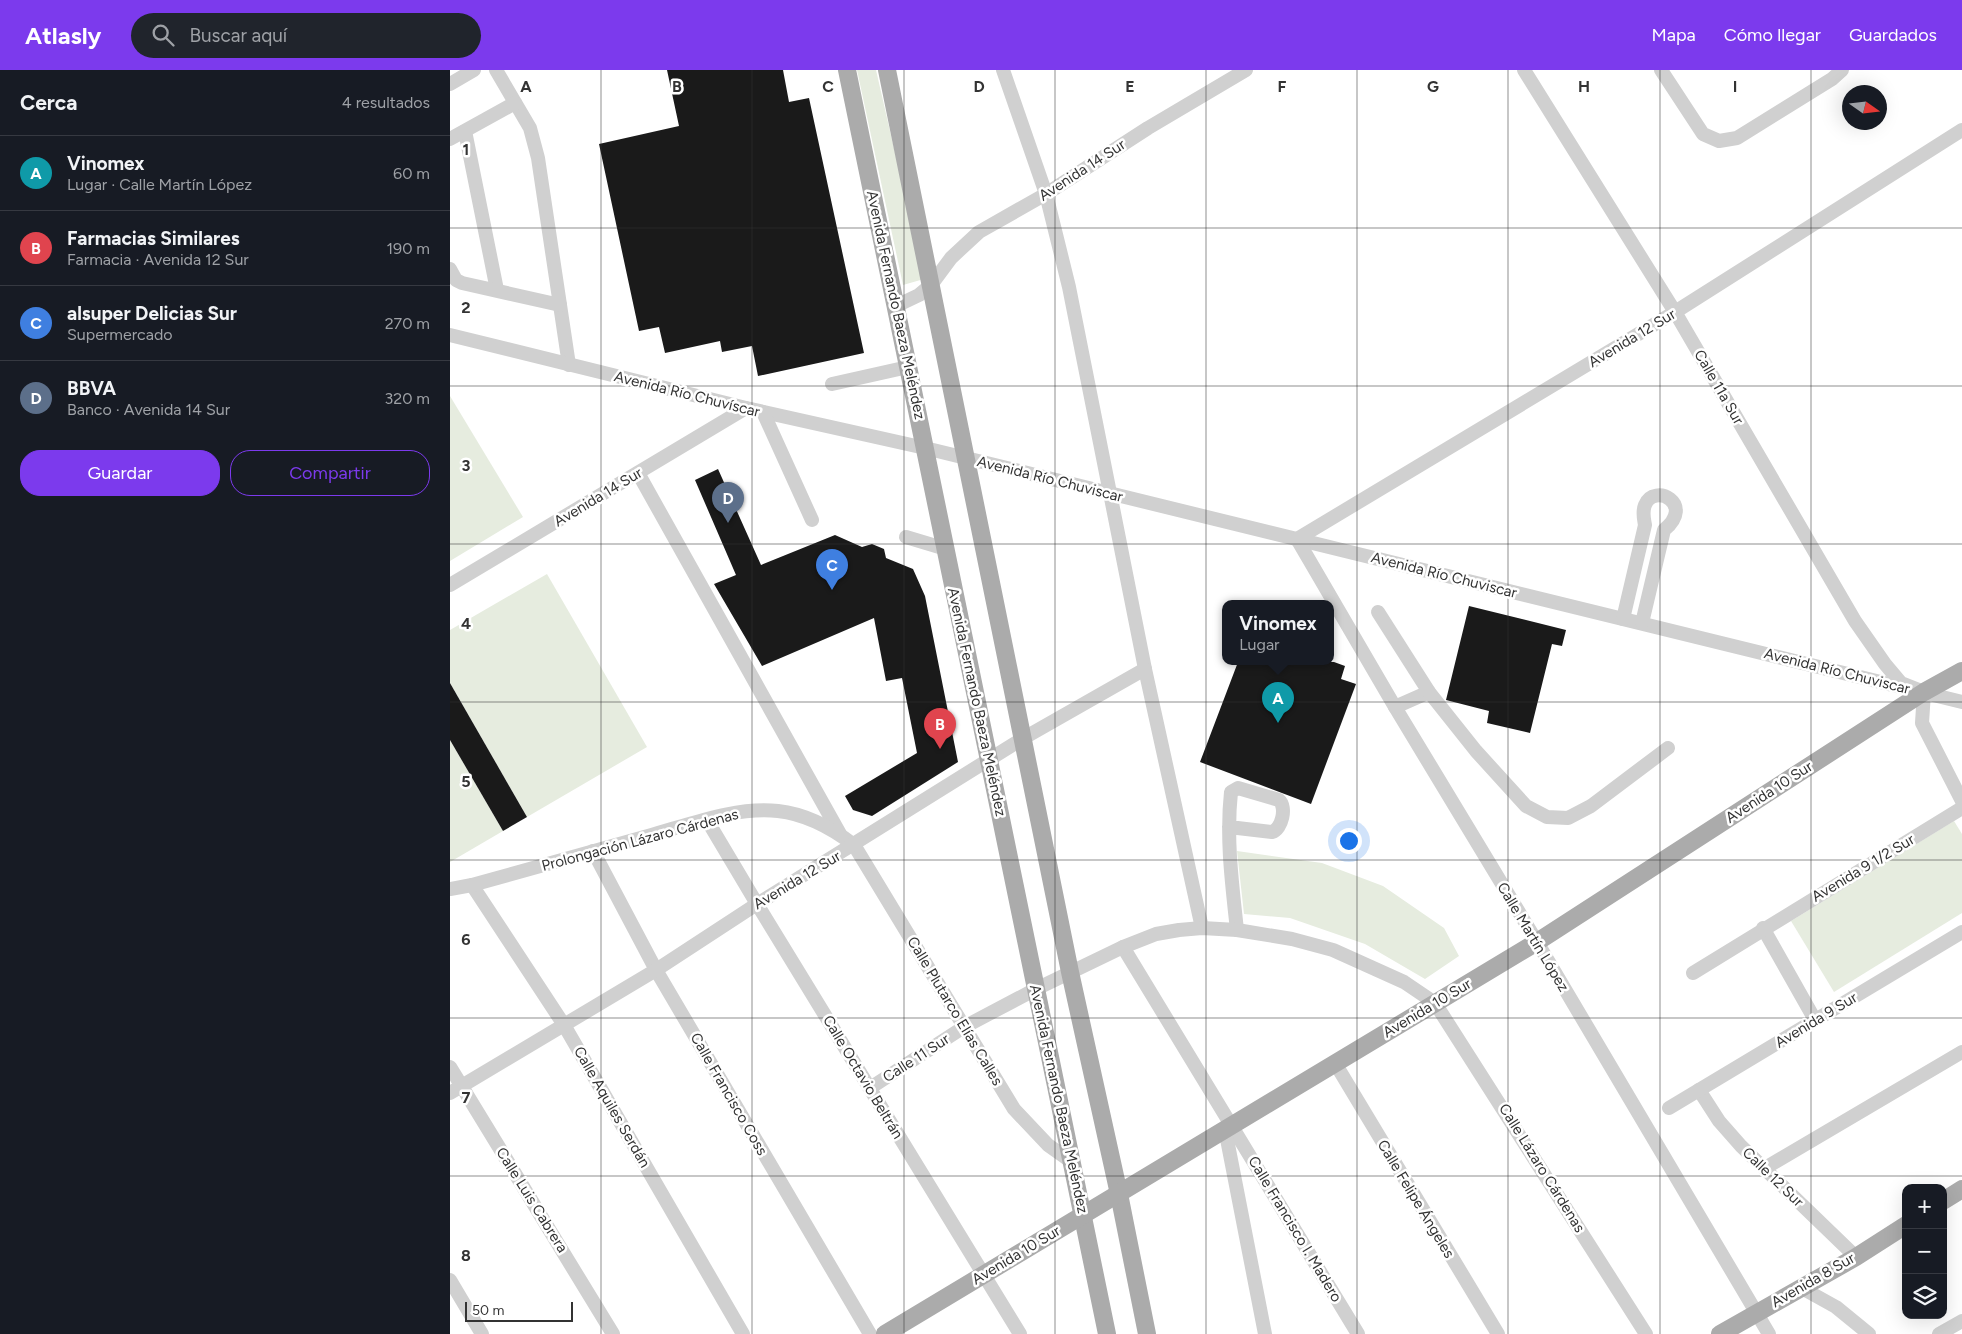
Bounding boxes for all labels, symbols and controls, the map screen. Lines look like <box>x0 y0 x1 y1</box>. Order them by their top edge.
search box <box>131 13 481 58</box>
text: Atlasly <box>25 21 101 50</box>
icon: search <box>149 21 177 49</box>
text: Buscar aquí <box>189 24 287 47</box>
text: Mapa <box>1651 24 1696 46</box>
text: Cómo llegar <box>1724 24 1821 46</box>
text: Guardados <box>1849 24 1937 46</box>
text: A <box>520 77 532 96</box>
text: B <box>672 77 682 96</box>
text: C <box>822 77 834 96</box>
text: D <box>973 77 985 96</box>
text: E <box>1125 77 1135 96</box>
text: F <box>1278 77 1287 96</box>
text: G <box>1427 77 1439 96</box>
text: H <box>1578 77 1590 96</box>
text: I <box>1733 77 1737 96</box>
north arrow <box>1842 85 1887 130</box>
text: Cerca <box>20 90 77 115</box>
text: 4 resultados <box>342 93 430 112</box>
street label: Avenida 14 Sur <box>1035 135 1129 205</box>
text: 1 <box>463 140 469 159</box>
text: Vinomex <box>67 152 144 175</box>
text: A <box>30 164 42 183</box>
text: 60 m <box>393 164 430 183</box>
text: Lugar · Calle Martín López <box>67 175 252 194</box>
street label: Avenida Fernando Baeza Meléndez <box>863 189 929 421</box>
text: Farmacias Similares <box>67 227 240 250</box>
text: B <box>31 239 41 258</box>
text: 190 m <box>387 239 430 258</box>
text: Farmacia · Avenida 12 Sur <box>67 250 249 269</box>
text: 2 <box>461 298 471 317</box>
text: alsuper Delicias Sur <box>67 302 237 325</box>
street label: Avenida 12 Sur <box>1585 305 1679 371</box>
text: C <box>30 314 42 333</box>
text: 270 m <box>385 314 430 333</box>
text: Supermercado <box>67 325 173 344</box>
street label: Calle 11a Sur <box>1690 346 1748 428</box>
street label: Avenida Río Chuvíscar <box>612 367 762 421</box>
text: BBVA <box>67 377 116 400</box>
text: D <box>30 389 42 408</box>
text: 320 m <box>385 389 430 408</box>
text: Banco · Avenida 14 Sur <box>67 400 230 419</box>
button: Guardar <box>20 450 220 496</box>
button: Compartir <box>230 450 430 496</box>
street label: Avenida Río Chuviscar <box>975 452 1125 506</box>
text: 3 <box>462 456 471 475</box>
street label: Avenida 14 Sur <box>551 464 645 530</box>
pin: D <box>712 482 744 523</box>
street label: Avenida Río Chuviscar <box>1369 548 1519 602</box>
pin: C <box>816 549 848 590</box>
street label: Avenida Fernando Baeza Meléndez <box>944 586 1010 818</box>
popup <box>1222 600 1334 665</box>
text: Vinomex <box>1239 612 1317 635</box>
text: 4 <box>461 614 471 633</box>
text: Lugar <box>1239 635 1279 654</box>
street label: Avenida Río Chuviscar <box>1762 644 1912 698</box>
pin: A <box>1262 682 1294 723</box>
pin: B <box>924 708 956 749</box>
street label: Avenida 10 Sur <box>1722 757 1816 827</box>
text: 5 <box>461 772 471 791</box>
street label: Prolongación Lázaro Cárdenas <box>540 805 740 875</box>
your location <box>1336 828 1362 854</box>
street label: Avenida 9 1/2 Sur <box>1808 830 1918 906</box>
street label: Avenida 12 Sur <box>750 847 844 913</box>
street label: Calle Martín López <box>1493 879 1573 995</box>
text: 6 <box>461 930 471 949</box>
street label: Calle Plutarco Elías Calles <box>903 933 1007 1089</box>
street label: Avenida 10 Sur <box>1380 975 1474 1041</box>
street label: Avenida Fernando Baeza Meléndez <box>1026 983 1092 1215</box>
street label: Avenida 9 Sur <box>1772 988 1860 1052</box>
street label: Calle Octavio Beltrán <box>819 1012 907 1142</box>
street label: Calle Francisco Coss <box>687 1029 771 1159</box>
street label: Calle 11 Sur <box>879 1030 953 1086</box>
street label: Calle Aquiles Serdán <box>570 1043 654 1171</box>
text: 7 <box>462 1088 471 1107</box>
street label: Calle Lázaro Cárdenas <box>1495 1100 1589 1236</box>
street label: Calle Felipe Ángeles <box>1374 1137 1458 1261</box>
street label: Calle 12 Sur <box>1739 1143 1807 1211</box>
street label: Calle Luis Cabrera <box>492 1144 572 1256</box>
street label: Calle Francisco I. Madero <box>1244 1153 1346 1306</box>
map controls <box>1902 1184 1947 1319</box>
button: + <box>1902 1184 1947 1229</box>
street label: Avenida 10 Sur <box>969 1222 1063 1288</box>
button: − <box>1902 1229 1947 1274</box>
text: 8 <box>461 1246 471 1265</box>
street label: Avenida 8 Sur <box>1768 1249 1858 1311</box>
button: layers <box>1902 1274 1947 1319</box>
scale bar <box>465 1299 572 1322</box>
text: 50 m <box>472 1302 504 1319</box>

